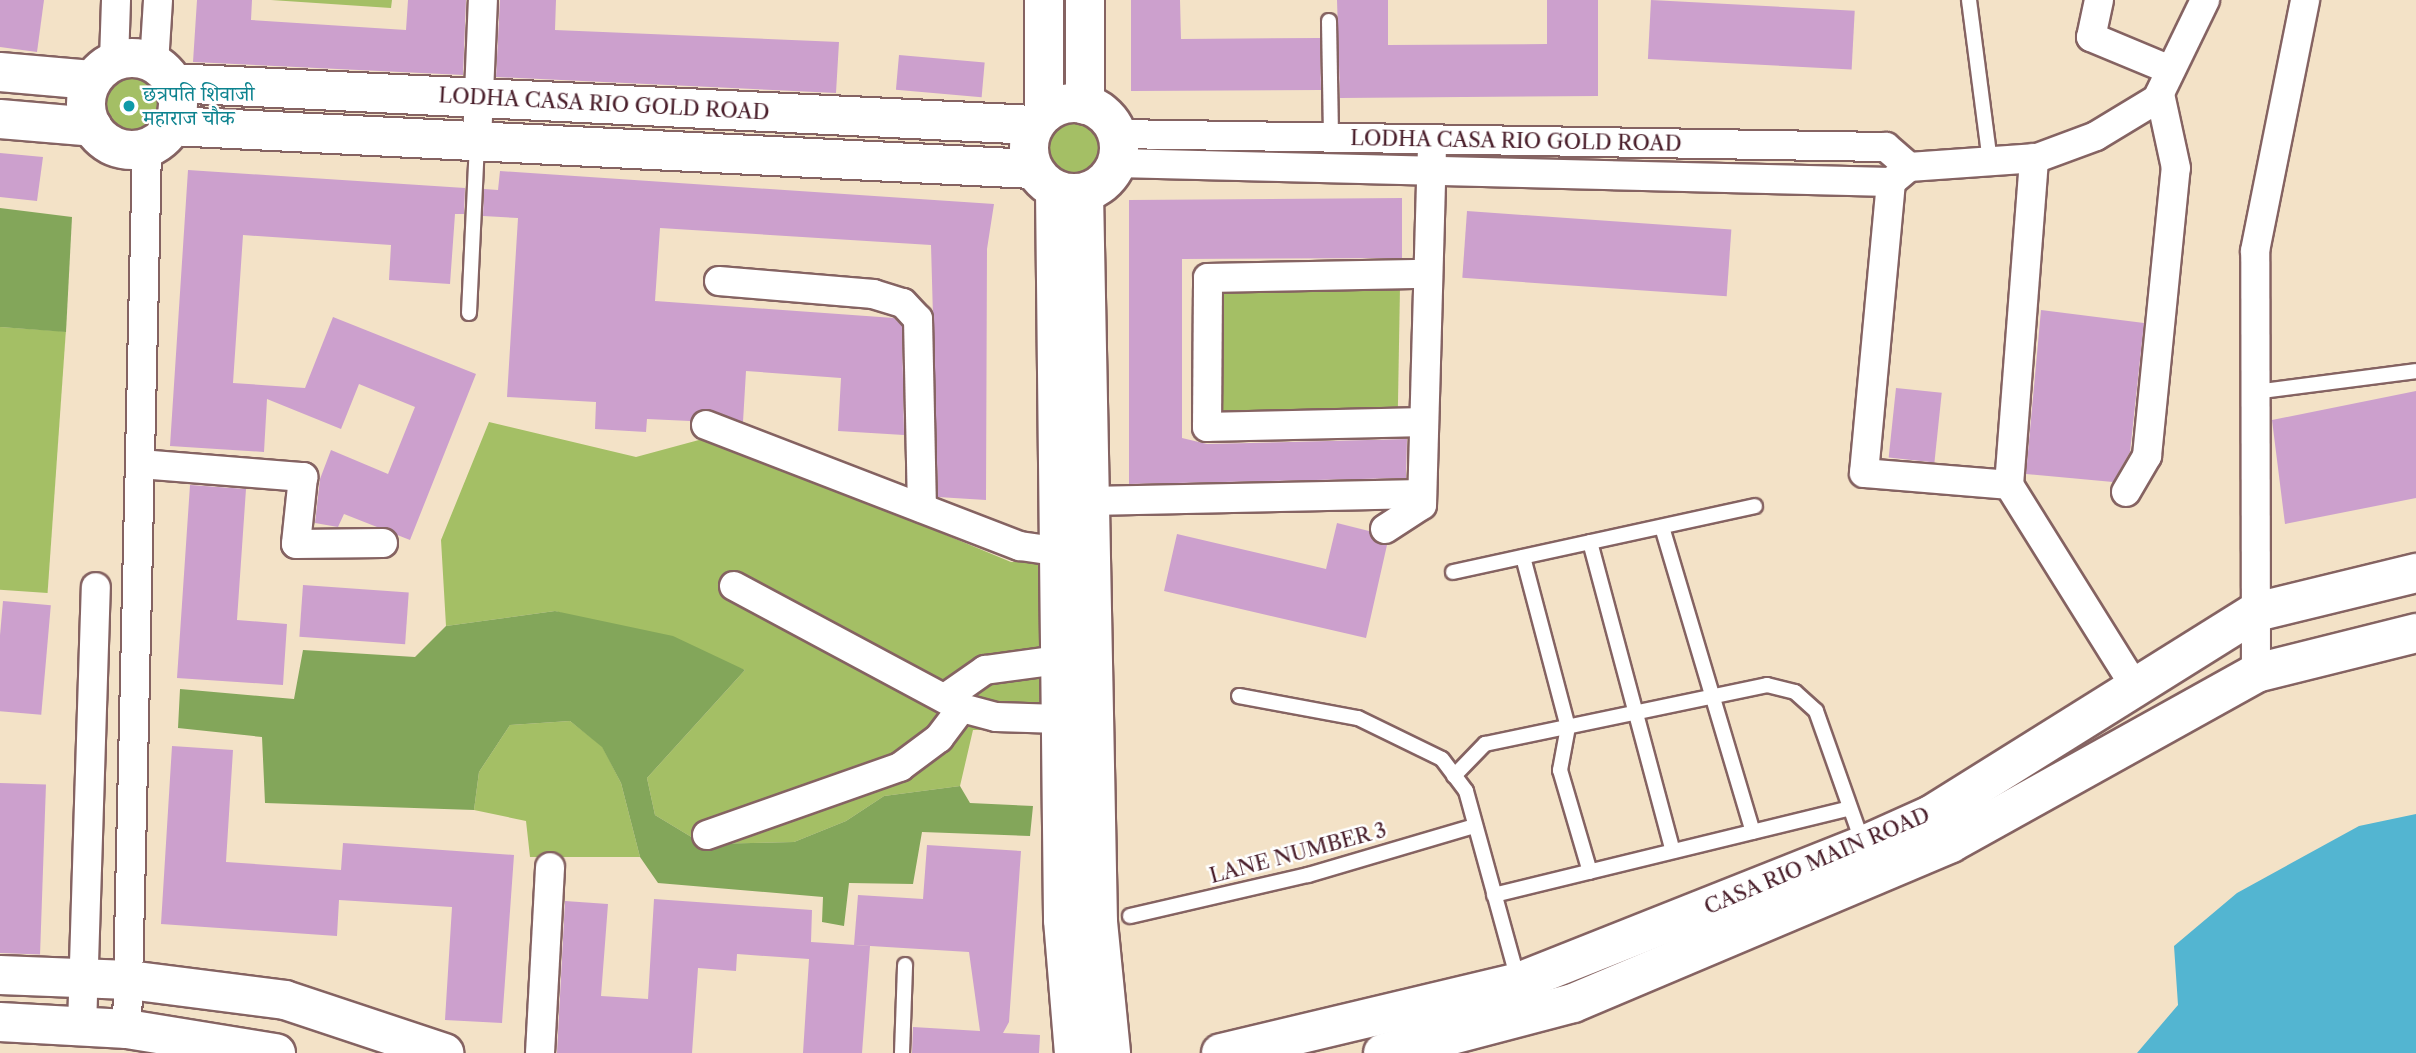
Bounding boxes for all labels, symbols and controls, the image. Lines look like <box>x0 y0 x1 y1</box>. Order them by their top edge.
place label: छत्रपति शिवाजी महाराज चौक <box>143 81 254 131</box>
street label: LODHA CASA RIO GOLD ROAD <box>437 83 771 125</box>
marker: छत्रपति शिवाजी महाराज चौक <box>121 98 137 114</box>
street label: LODHA CASA RIO GOLD ROAD <box>1349 125 1683 157</box>
street label: CASA RIO MAIN ROAD <box>1700 802 1934 920</box>
street label: LANE NUMBER 3 <box>1206 817 1390 889</box>

